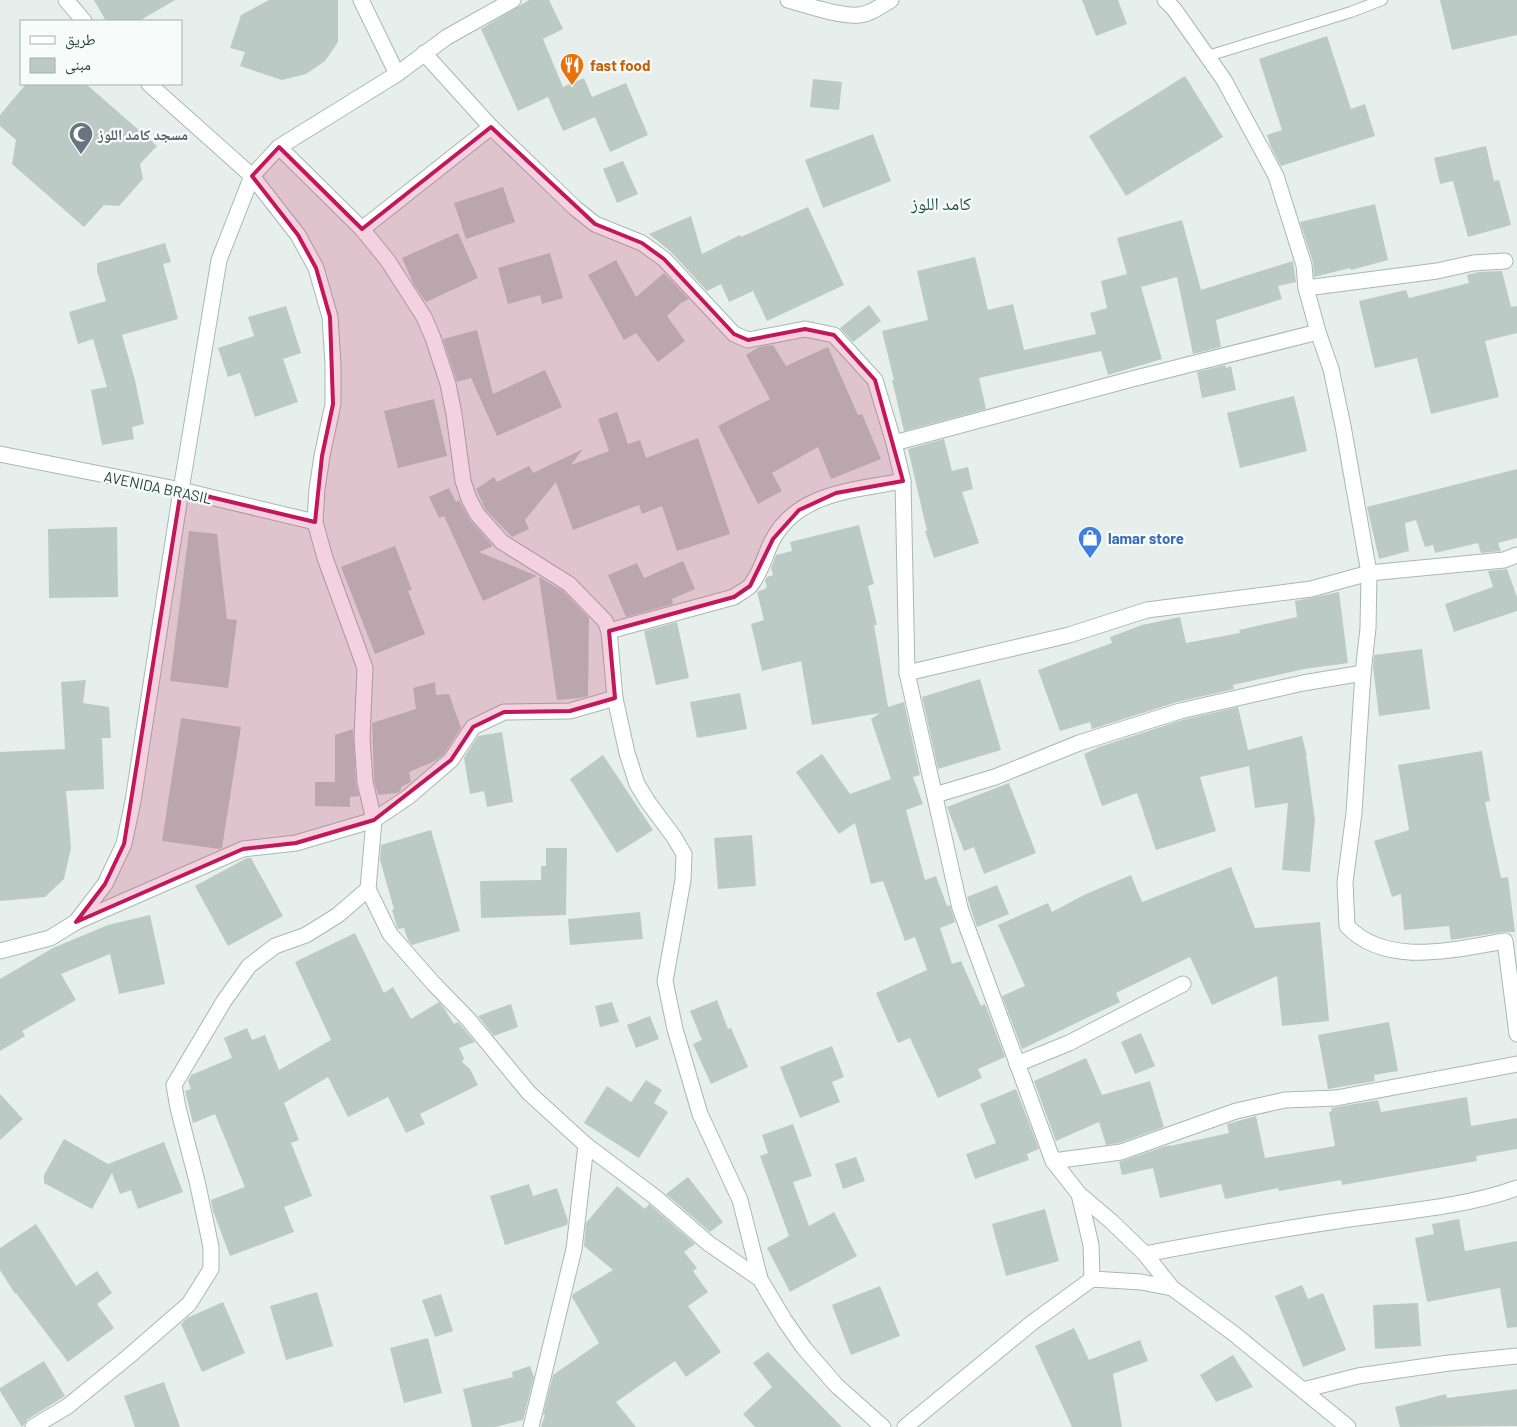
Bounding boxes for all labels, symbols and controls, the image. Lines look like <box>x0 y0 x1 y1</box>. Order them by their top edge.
legend <box>20 20 182 85</box>
text: طريق <box>65 30 96 50</box>
restaurant icon: fast food <box>559 52 585 86</box>
text: مبنى <box>65 55 91 75</box>
place label: fast food <box>590 56 650 74</box>
mosque icon: مسجد كامد اللوز <box>68 121 94 155</box>
place label: مسجد كامد اللوز <box>97 125 188 143</box>
district label: كامد اللوز <box>910 192 972 214</box>
street label: AVENIDA BRASIL <box>102 467 214 507</box>
shop icon: lamar store <box>1077 525 1103 559</box>
place label: lamar store <box>1108 529 1184 547</box>

